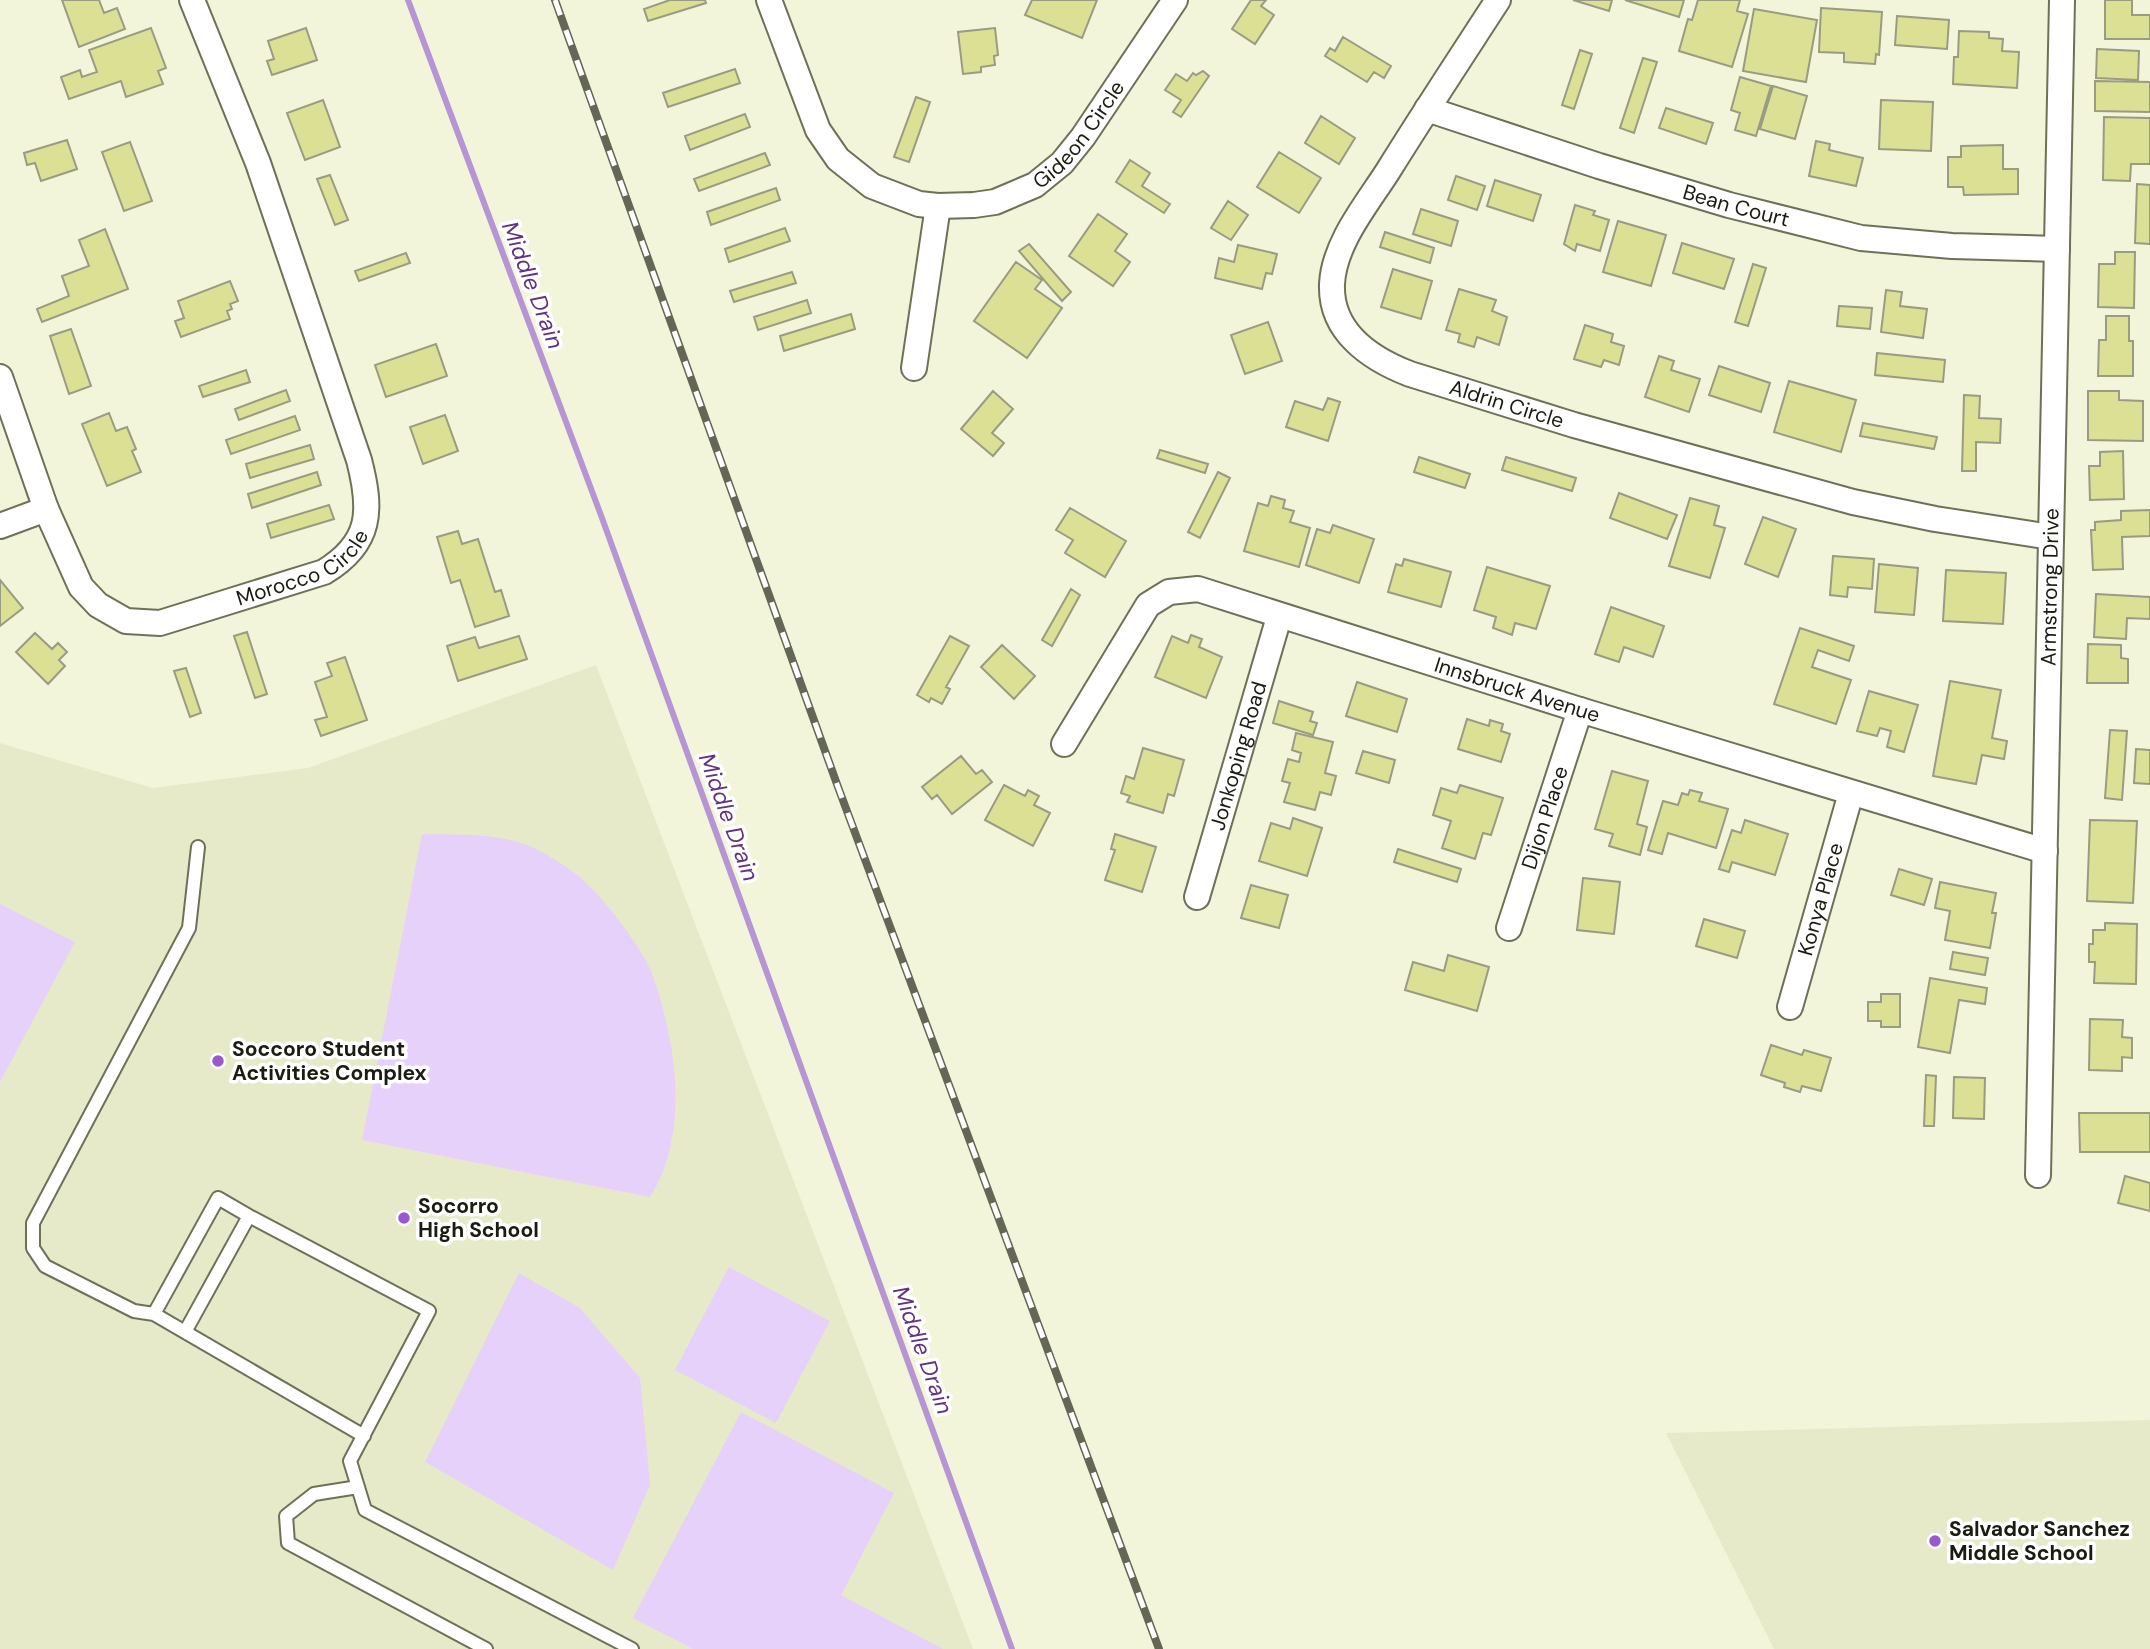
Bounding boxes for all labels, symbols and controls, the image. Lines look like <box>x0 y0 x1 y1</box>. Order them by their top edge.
street label: Gideon Circle <box>1027 75 1131 195</box>
street label: Bean Court <box>1679 178 1792 234</box>
water label: Middle Drain <box>495 217 571 353</box>
street label: Aldrin Circle <box>1446 373 1567 435</box>
street label: Armstrong Drive <box>2034 508 2066 666</box>
street label: Morocco Circle <box>233 525 375 612</box>
street label: Innsbruck Avenue <box>1431 651 1603 729</box>
street label: Jonkoping Road <box>1203 678 1273 834</box>
water label: Middle Drain <box>692 749 766 885</box>
street label: Dijon Place <box>1515 762 1575 873</box>
street label: Konya Place <box>1791 840 1850 959</box>
place label: Soccoro Student Activities Complex <box>232 1035 426 1087</box>
marker: Soccoro Student Activities Complex <box>210 1053 226 1069</box>
place label: Socorro High School <box>418 1192 539 1244</box>
marker: Socorro High School <box>396 1210 412 1226</box>
water label: Middle Drain <box>886 1282 960 1418</box>
place label: Salvador Sanchez Middle School <box>1949 1515 2130 1567</box>
marker: Salvador Sanchez Middle School <box>1927 1533 1943 1549</box>

